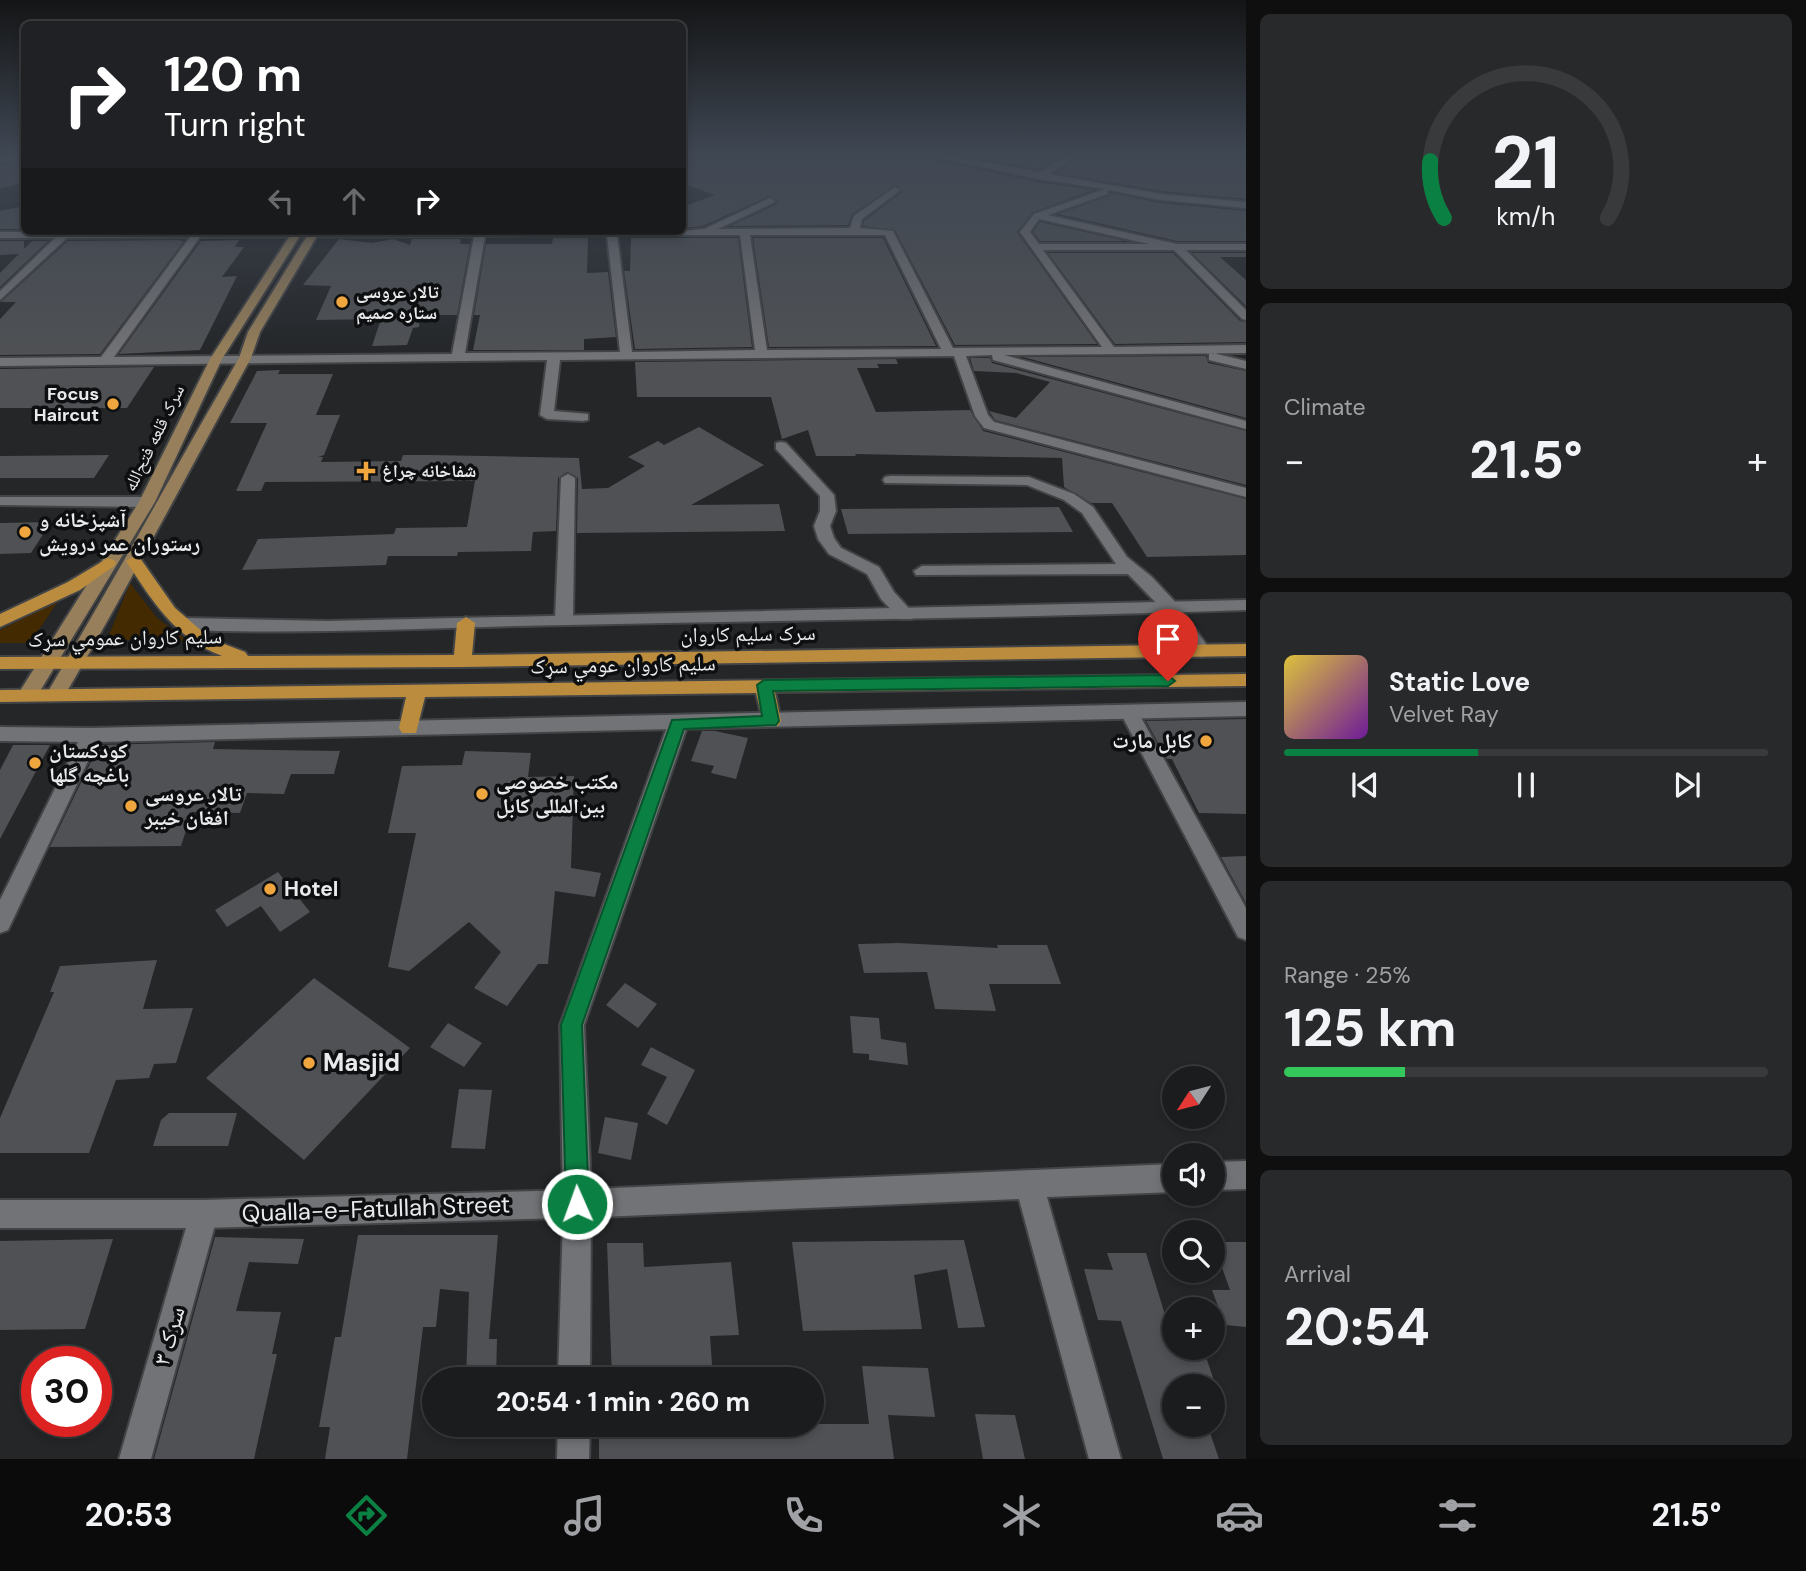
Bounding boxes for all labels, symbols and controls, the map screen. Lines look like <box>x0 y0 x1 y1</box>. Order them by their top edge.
text: 120 m <box>164 42 302 106</box>
icon: right <box>49 49 140 140</box>
text: Turn right <box>164 104 306 146</box>
text: 21 <box>1492 116 1560 211</box>
icon: left <box>262 182 300 220</box>
icon: ahead <box>335 182 373 220</box>
icon: right <box>408 182 446 220</box>
text: km/h <box>1496 199 1556 232</box>
place label: تالار عروسی ستاره صمیم <box>356 280 439 325</box>
marker: تالار عروسی ستاره صمیم <box>334 294 350 310</box>
street label: سرک قلعه فتح‌الله <box>118 381 190 495</box>
place label: Focus Haircut <box>34 382 99 427</box>
text: Climate <box>1284 392 1366 422</box>
marker: Focus Haircut <box>105 396 121 412</box>
text: 21.5° <box>1469 426 1583 494</box>
text: − <box>1284 436 1305 486</box>
text: + <box>1747 436 1768 486</box>
place label: شفاخانه چراغ <box>382 459 476 483</box>
marker: شفاخانه چراغ <box>356 461 376 481</box>
place label: آشپزخانه و رستوران عمر درویش <box>39 506 200 558</box>
marker: آشپزخانه و رستوران عمر درویش <box>17 524 33 540</box>
pin <box>1138 609 1198 681</box>
street label: سرک سلیم کاروان <box>680 619 816 649</box>
icon: arrive <box>1149 620 1187 658</box>
street label: سلیم کاروان عمومي سړک <box>28 622 222 656</box>
street label: سلیم کاروان عومي سړک <box>530 649 716 683</box>
text: Static Love <box>1389 665 1530 699</box>
text: Velvet Ray <box>1389 699 1499 729</box>
place label: کابل مارت <box>1112 727 1192 755</box>
marker: کابل مارت <box>1198 733 1214 749</box>
place label: کودکستان باغچه گلها <box>49 737 129 789</box>
marker: کودکستان باغچه گلها <box>27 755 43 771</box>
icon: previous <box>1346 766 1384 804</box>
icon: pause <box>1507 766 1545 804</box>
icon: next <box>1668 766 1706 804</box>
place label: مکتب خصوصی بین‌المللی کابل <box>496 768 618 820</box>
place label: تالار عروسی افغان خیبر <box>144 780 242 832</box>
marker: مکتب خصوصی بین‌المللی کابل <box>474 786 490 802</box>
marker: تالار عروسی افغان خیبر <box>123 798 139 814</box>
place label: Hotel <box>284 875 338 903</box>
marker: Hotel <box>262 881 278 897</box>
text: Range · 25% <box>1284 960 1411 990</box>
text: 125 km <box>1284 994 1456 1062</box>
place label: Masjid <box>323 1047 400 1078</box>
marker: Masjid <box>301 1055 317 1071</box>
north arrow <box>1162 1066 1225 1129</box>
map controls <box>1162 1066 1225 1437</box>
button: sound <box>1162 1143 1225 1206</box>
position arrow <box>540 1167 614 1241</box>
street label: Qualla-e-Fatullah Street <box>241 1188 511 1229</box>
button: search <box>1162 1220 1225 1283</box>
text: Arrival <box>1284 1259 1351 1289</box>
text: 20:54 <box>1284 1293 1430 1361</box>
button: + <box>1162 1297 1225 1360</box>
street label: سرک ۳ <box>145 1303 192 1369</box>
speed limit sign: 30 <box>21 1346 112 1437</box>
button: − <box>1162 1374 1225 1437</box>
text: 20:54 · 1 min · 260 m <box>496 1385 750 1419</box>
icon: directions <box>342 1491 391 1540</box>
icon: music <box>560 1491 609 1540</box>
icon: phone <box>779 1491 828 1540</box>
icon: climate <box>997 1491 1046 1540</box>
icon: car <box>1215 1491 1264 1540</box>
icon: filters <box>1433 1491 1482 1540</box>
text: 20:53 <box>85 1494 173 1536</box>
text: 21.5° <box>1652 1494 1721 1536</box>

